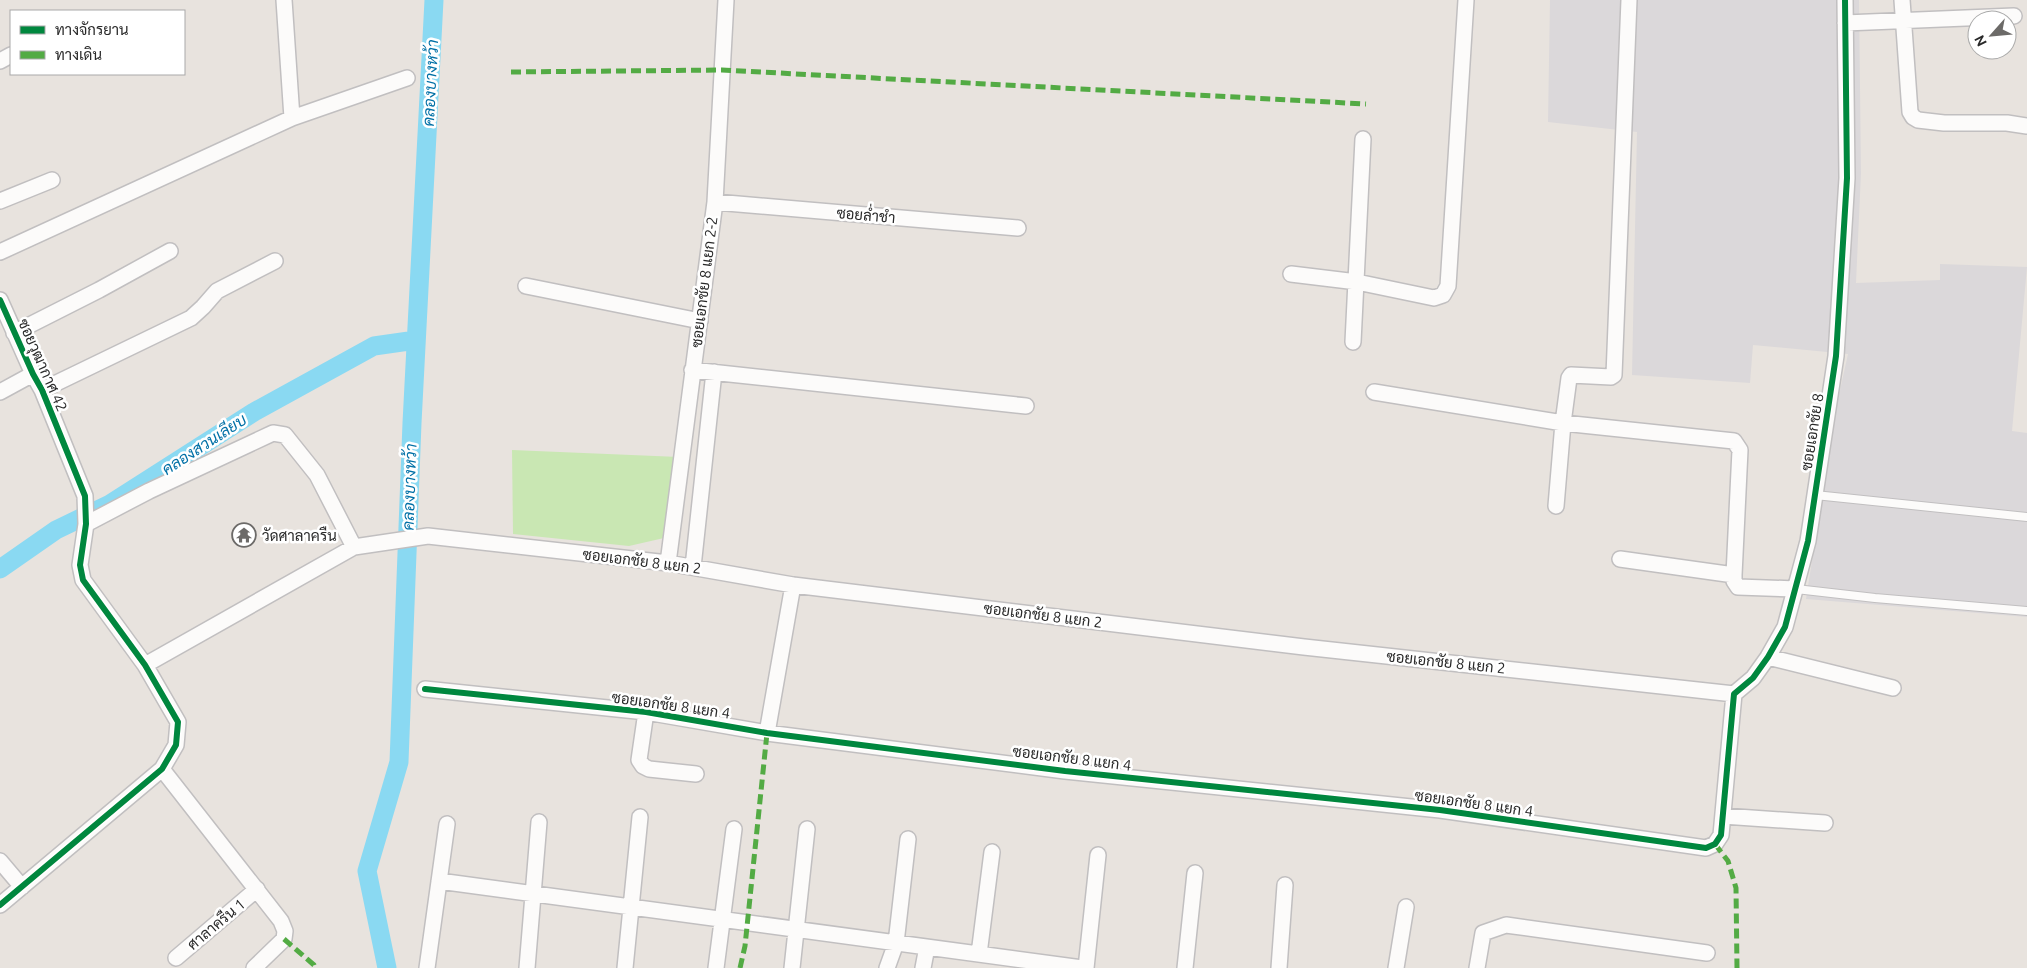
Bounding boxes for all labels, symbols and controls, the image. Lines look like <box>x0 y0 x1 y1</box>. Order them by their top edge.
legend <box>10 10 185 75</box>
north arrow <box>1967 10 2017 60</box>
text: ทางจักรยาน <box>55 21 129 38</box>
text: N <box>1971 33 1990 49</box>
water label: คลองบางหว้า <box>417 39 441 127</box>
text: ทางเดิน <box>55 46 102 63</box>
street label: ซอยล่ำชำ <box>836 201 896 226</box>
street label: ซอยเอกชัย 8 แยก 2-2 <box>687 215 721 349</box>
street label: ซอยวุฒากาศ 42 <box>12 316 71 415</box>
street label: ซอยเอกชัย 8 <box>1797 392 1827 472</box>
water label: คลองสวนเลียบ <box>157 408 250 478</box>
water label: คลองบางหว้า <box>396 443 420 531</box>
temple icon: วัดศาลาครืน <box>231 522 257 548</box>
place label: วัดศาลาครืน <box>262 526 337 544</box>
street label: ซอยเอกชัย 8 แยก 2 <box>582 545 702 577</box>
street label: ซอยเอกชัย 8 แยก 2 <box>983 599 1103 631</box>
street label: ซอยเอกชัย 8 แยก 2 <box>1386 647 1506 677</box>
street label: ซอยเอกชัย 8 แยก 4 <box>611 688 731 722</box>
street label: ซอยเอกชัย 8 แยก 4 <box>1012 742 1132 774</box>
street label: ซอยเอกชัย 8 แยก 4 <box>1414 786 1534 820</box>
street label: ศาลาครืน 1 <box>183 894 248 953</box>

